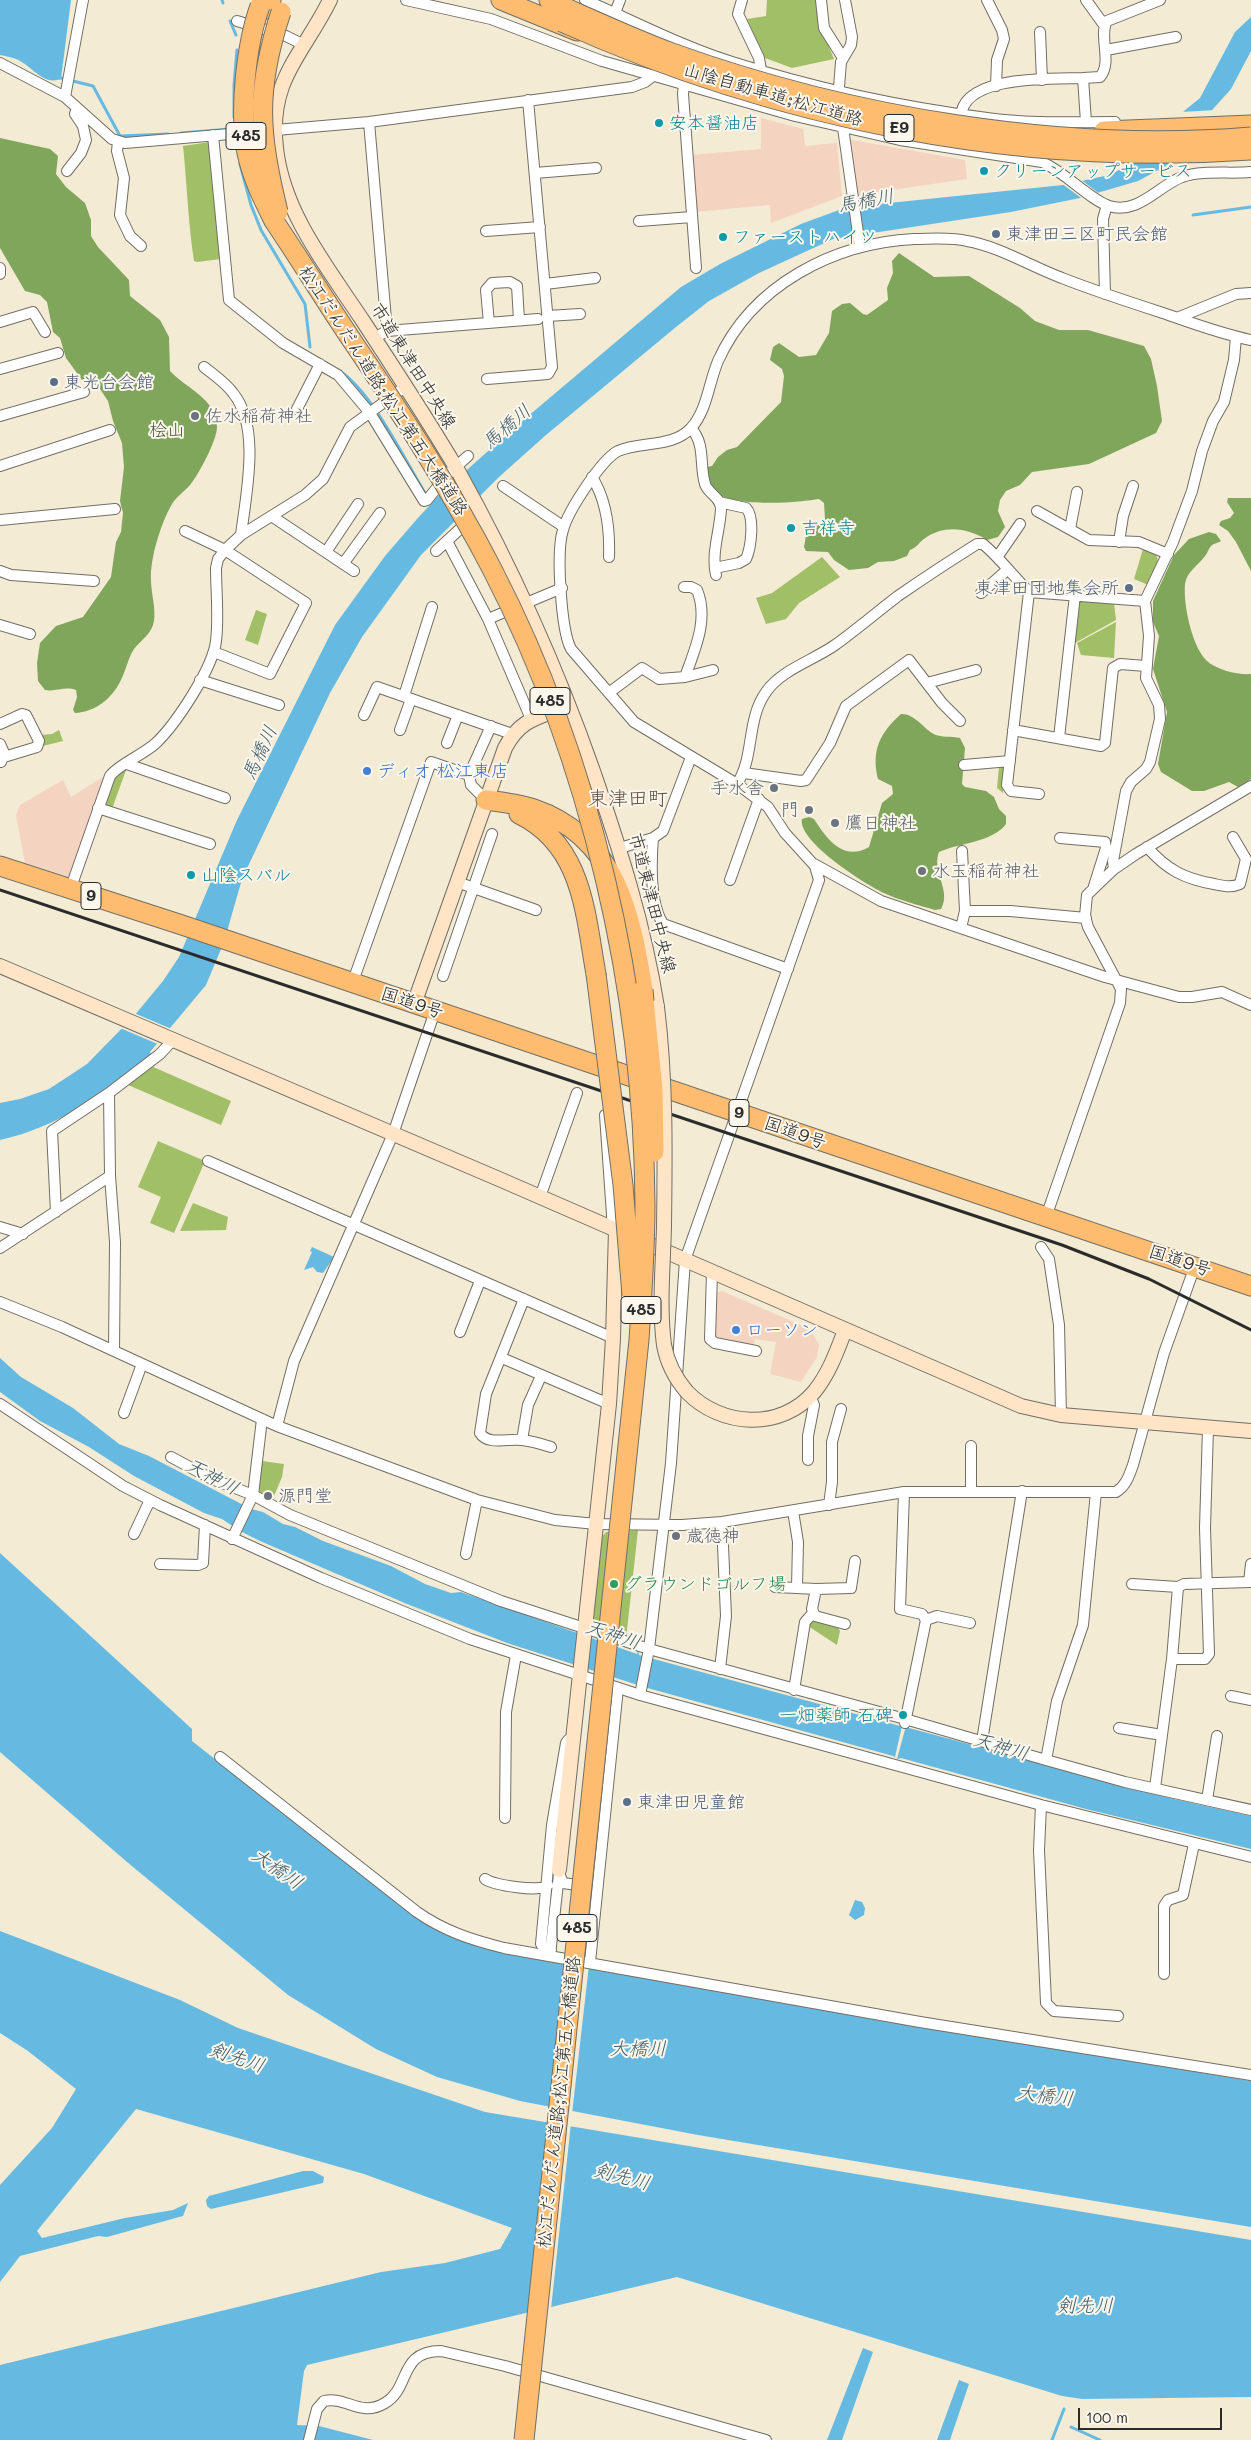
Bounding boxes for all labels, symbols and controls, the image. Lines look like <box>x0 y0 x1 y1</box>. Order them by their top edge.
street label: 山陰自動車道;松江道路 <box>681 59 865 131</box>
place label: 安本醤油店 <box>669 112 759 134</box>
road number: E9 <box>884 115 914 142</box>
marker: 安本醤油店 <box>653 117 665 129</box>
road number: 485 <box>226 122 266 150</box>
place label: クリーンアップサービス <box>994 160 1192 182</box>
marker: クリーンアップサービス <box>978 165 990 177</box>
water label: 馬橋川 <box>836 185 896 217</box>
place label: 東津田三区町民会館 <box>1006 223 1168 245</box>
place label: ファーストハイツ <box>733 226 877 248</box>
marker: 東津田三区町民会館 <box>990 228 1002 240</box>
marker: ファーストハイツ <box>717 231 729 243</box>
street label: 松江だんだん道路;松江第五大橋道路 <box>294 262 472 520</box>
street label: 市道東津田中央線 <box>366 299 460 433</box>
place label: 東光台会館 <box>64 371 154 393</box>
marker: 東光台会館 <box>48 376 60 388</box>
water label: 馬橋川 <box>478 400 536 454</box>
place label: 佐水稲荷神社 <box>205 405 313 427</box>
marker: 佐水稲荷神社 <box>189 410 201 422</box>
park label: 桧山 <box>149 419 185 441</box>
place label: 吉祥寺 <box>801 517 855 539</box>
marker: 吉祥寺 <box>785 522 797 534</box>
place label: 東津田団地集会所 <box>975 577 1119 599</box>
marker: 東津田団地集会所 <box>1123 582 1135 594</box>
road number: 485 <box>530 688 570 714</box>
water label: 馬橋川 <box>238 722 282 784</box>
place label: ディオ 松江東店 <box>377 760 509 782</box>
marker: ディオ 松江東店 <box>361 765 373 777</box>
place label: 手水舎 <box>710 777 764 799</box>
marker: 手水舎 <box>768 782 780 794</box>
district label: 東津田町 <box>588 787 668 811</box>
place label: 門 <box>781 799 799 821</box>
marker: 門 <box>803 804 815 816</box>
place label: 鷹日神社 <box>845 812 917 834</box>
marker: 鷹日神社 <box>829 817 841 829</box>
street label: 市道東津田中央線 <box>624 831 680 975</box>
place label: 水玉稲荷神社 <box>932 860 1040 882</box>
place label: 山陰スバル <box>201 864 291 886</box>
marker: 水玉稲荷神社 <box>916 865 928 877</box>
marker: 山陰スバル <box>185 869 197 881</box>
road number: 9 <box>81 882 101 909</box>
street label: 国道9号 <box>378 983 446 1023</box>
road number: 9 <box>729 1100 749 1126</box>
street label: 国道9号 <box>761 1112 829 1154</box>
street label: 国道9号 <box>1146 1241 1214 1281</box>
road number: 485 <box>621 1296 661 1324</box>
place label: ローソン <box>746 1319 818 1341</box>
marker: ローソン <box>730 1324 742 1336</box>
water label: 天神川 <box>181 1454 243 1500</box>
place label: 源門堂 <box>278 1485 332 1507</box>
marker: 源門堂 <box>262 1490 274 1502</box>
place label: 歳徳神 <box>686 1525 740 1547</box>
marker: 歳徳神 <box>670 1530 682 1542</box>
place label: グラウンドゴルフ場 <box>624 1573 786 1595</box>
marker: グラウンドゴルフ場 <box>608 1578 620 1590</box>
water label: 天神川 <box>582 1615 644 1655</box>
place label: 一畑薬師 石碑 <box>779 1704 893 1726</box>
marker: 一畑薬師 石碑 <box>897 1709 909 1721</box>
water label: 天神川 <box>970 1728 1032 1766</box>
place label: 東津田児童館 <box>637 1791 745 1813</box>
marker: 東津田児童館 <box>621 1796 633 1808</box>
water label: 大橋川 <box>247 1843 307 1895</box>
road number: 485 <box>557 1915 597 1942</box>
street label: 松江だんだん道路;松江第五大橋道路 <box>533 1955 585 2249</box>
water label: 剣先川 <box>206 2038 268 2078</box>
water label: 大橋川 <box>610 2038 666 2060</box>
water label: 大橋川 <box>1015 2081 1075 2111</box>
water label: 剣先川 <box>592 2159 652 2195</box>
water label: 剣先川 <box>1057 2295 1113 2317</box>
scale bar <box>1081 2398 1225 2430</box>
text: 100 m <box>1086 2407 1128 2427</box>

